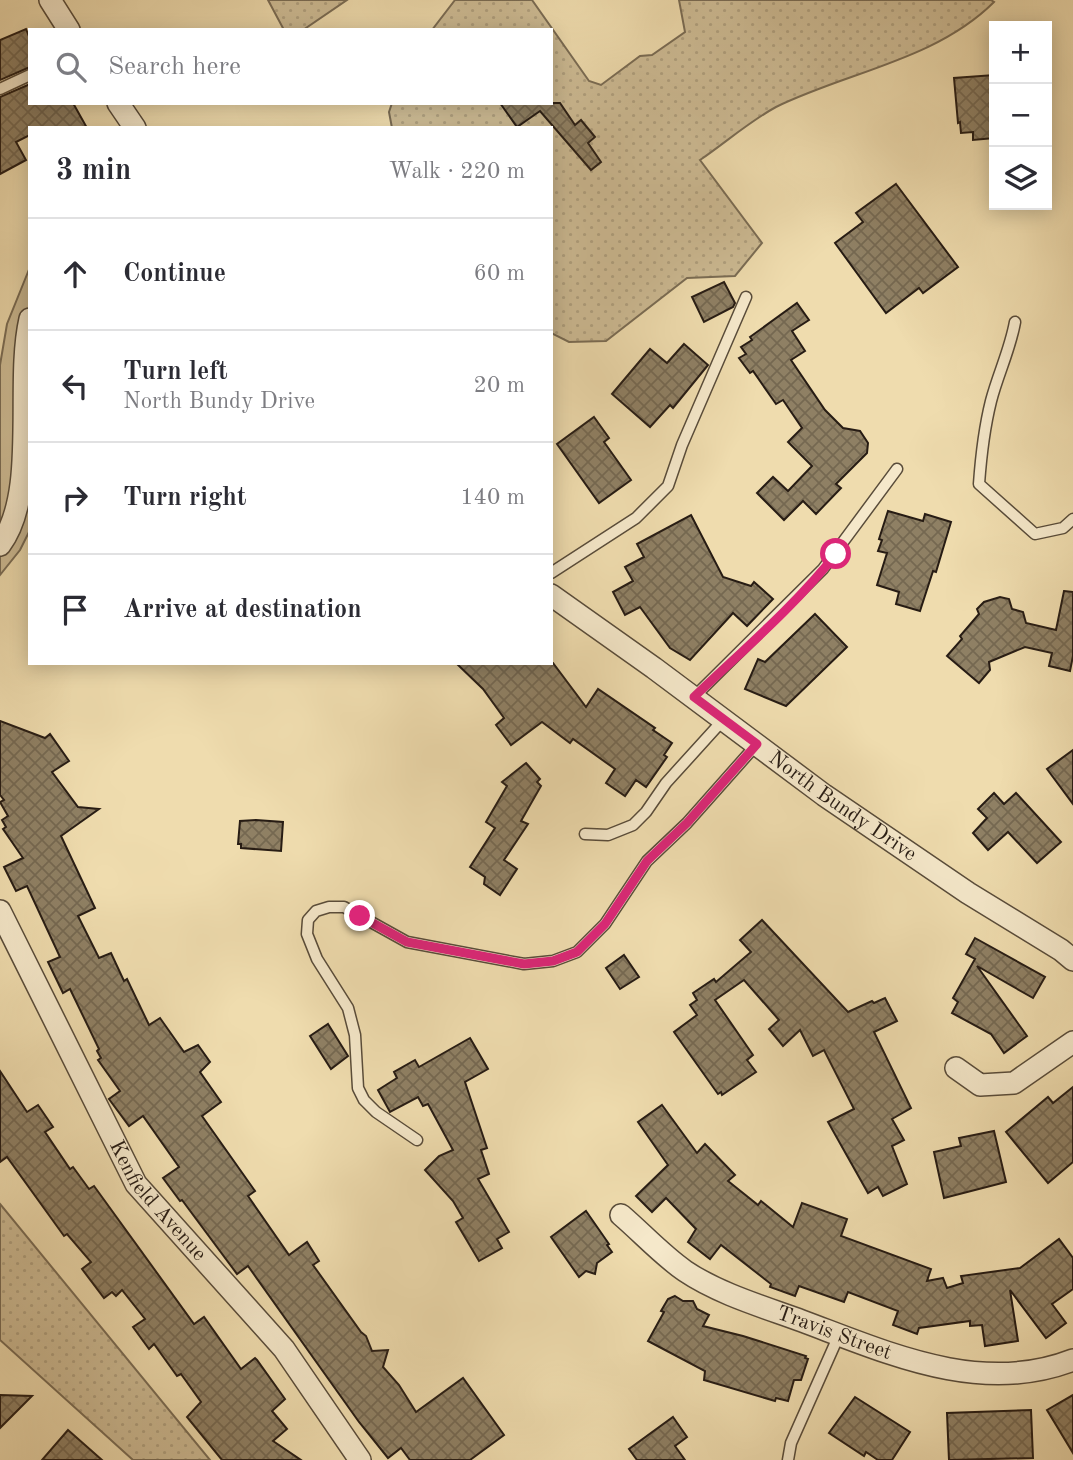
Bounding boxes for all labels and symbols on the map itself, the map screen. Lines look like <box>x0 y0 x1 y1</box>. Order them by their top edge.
route start <box>820 538 851 569</box>
street label: North Bundy Drive <box>765 747 920 865</box>
route end <box>344 900 375 931</box>
street label: Kenfield Avenue <box>105 1137 210 1265</box>
street label: Travis Street <box>774 1302 894 1364</box>

